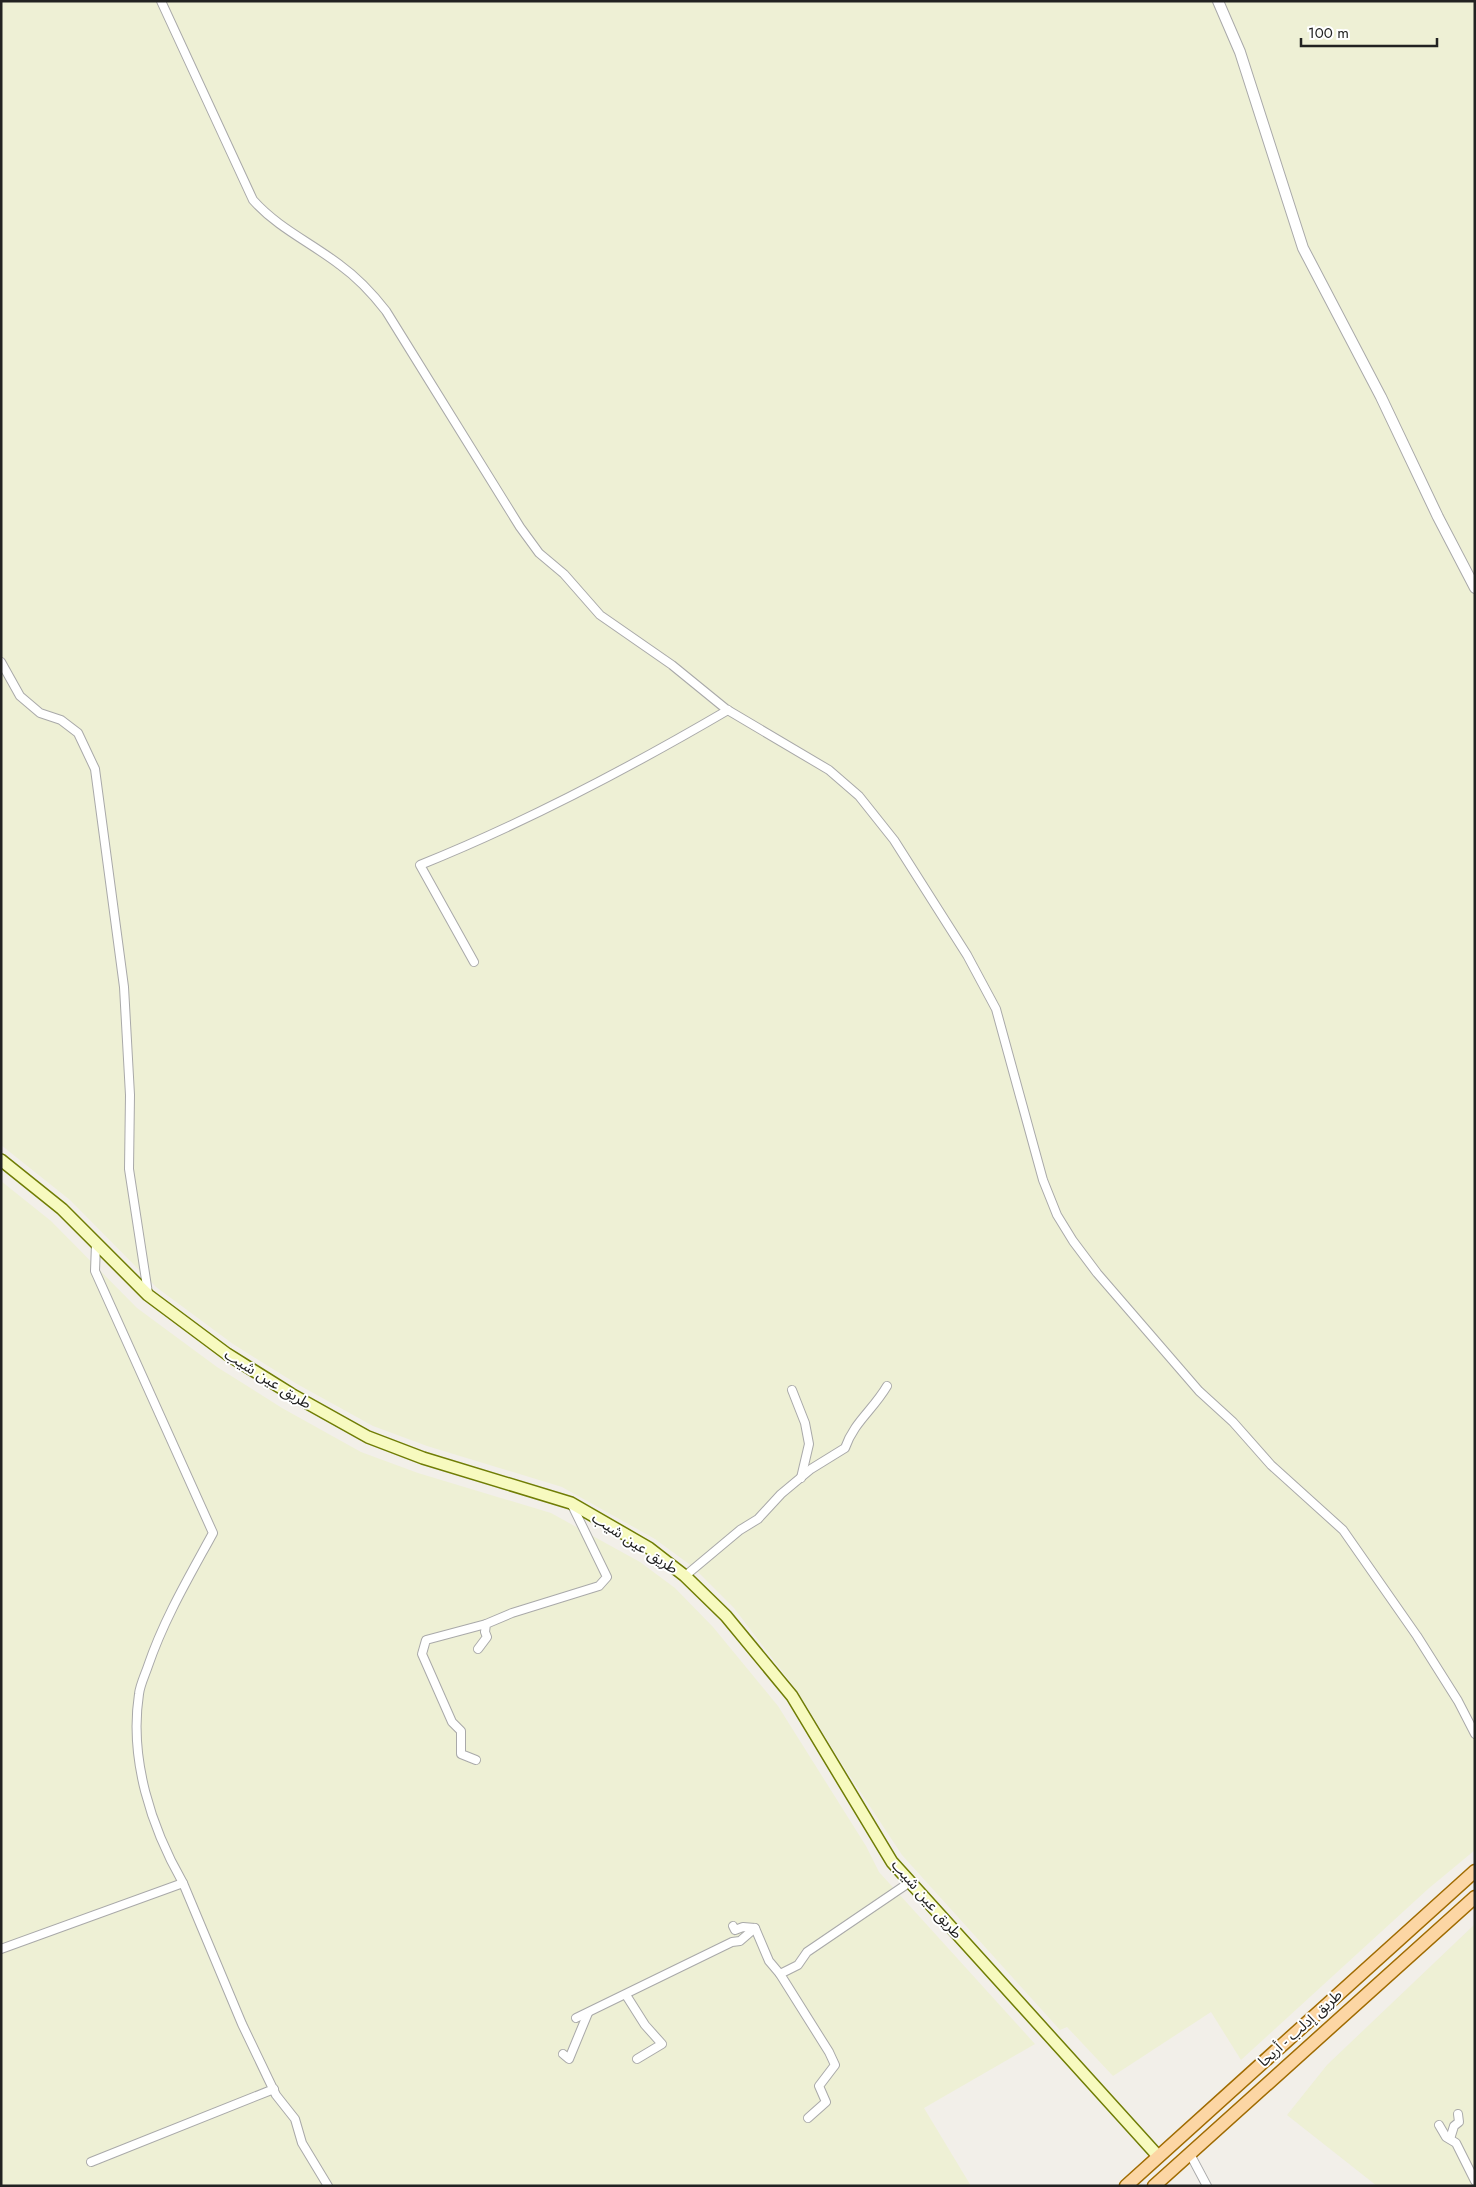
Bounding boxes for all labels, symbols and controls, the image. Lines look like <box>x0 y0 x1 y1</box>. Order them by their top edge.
scale bar <box>1301 15 1437 47</box>
text: 100 m <box>1308 22 1349 44</box>
street label: طريق عين شيب <box>220 1343 316 1415</box>
street label: طريق عين شيب <box>587 1507 683 1579</box>
street label: طريق عين شيب <box>886 1854 968 1944</box>
street label: طريق إدلب - أريحا <box>1253 1984 1347 2072</box>

